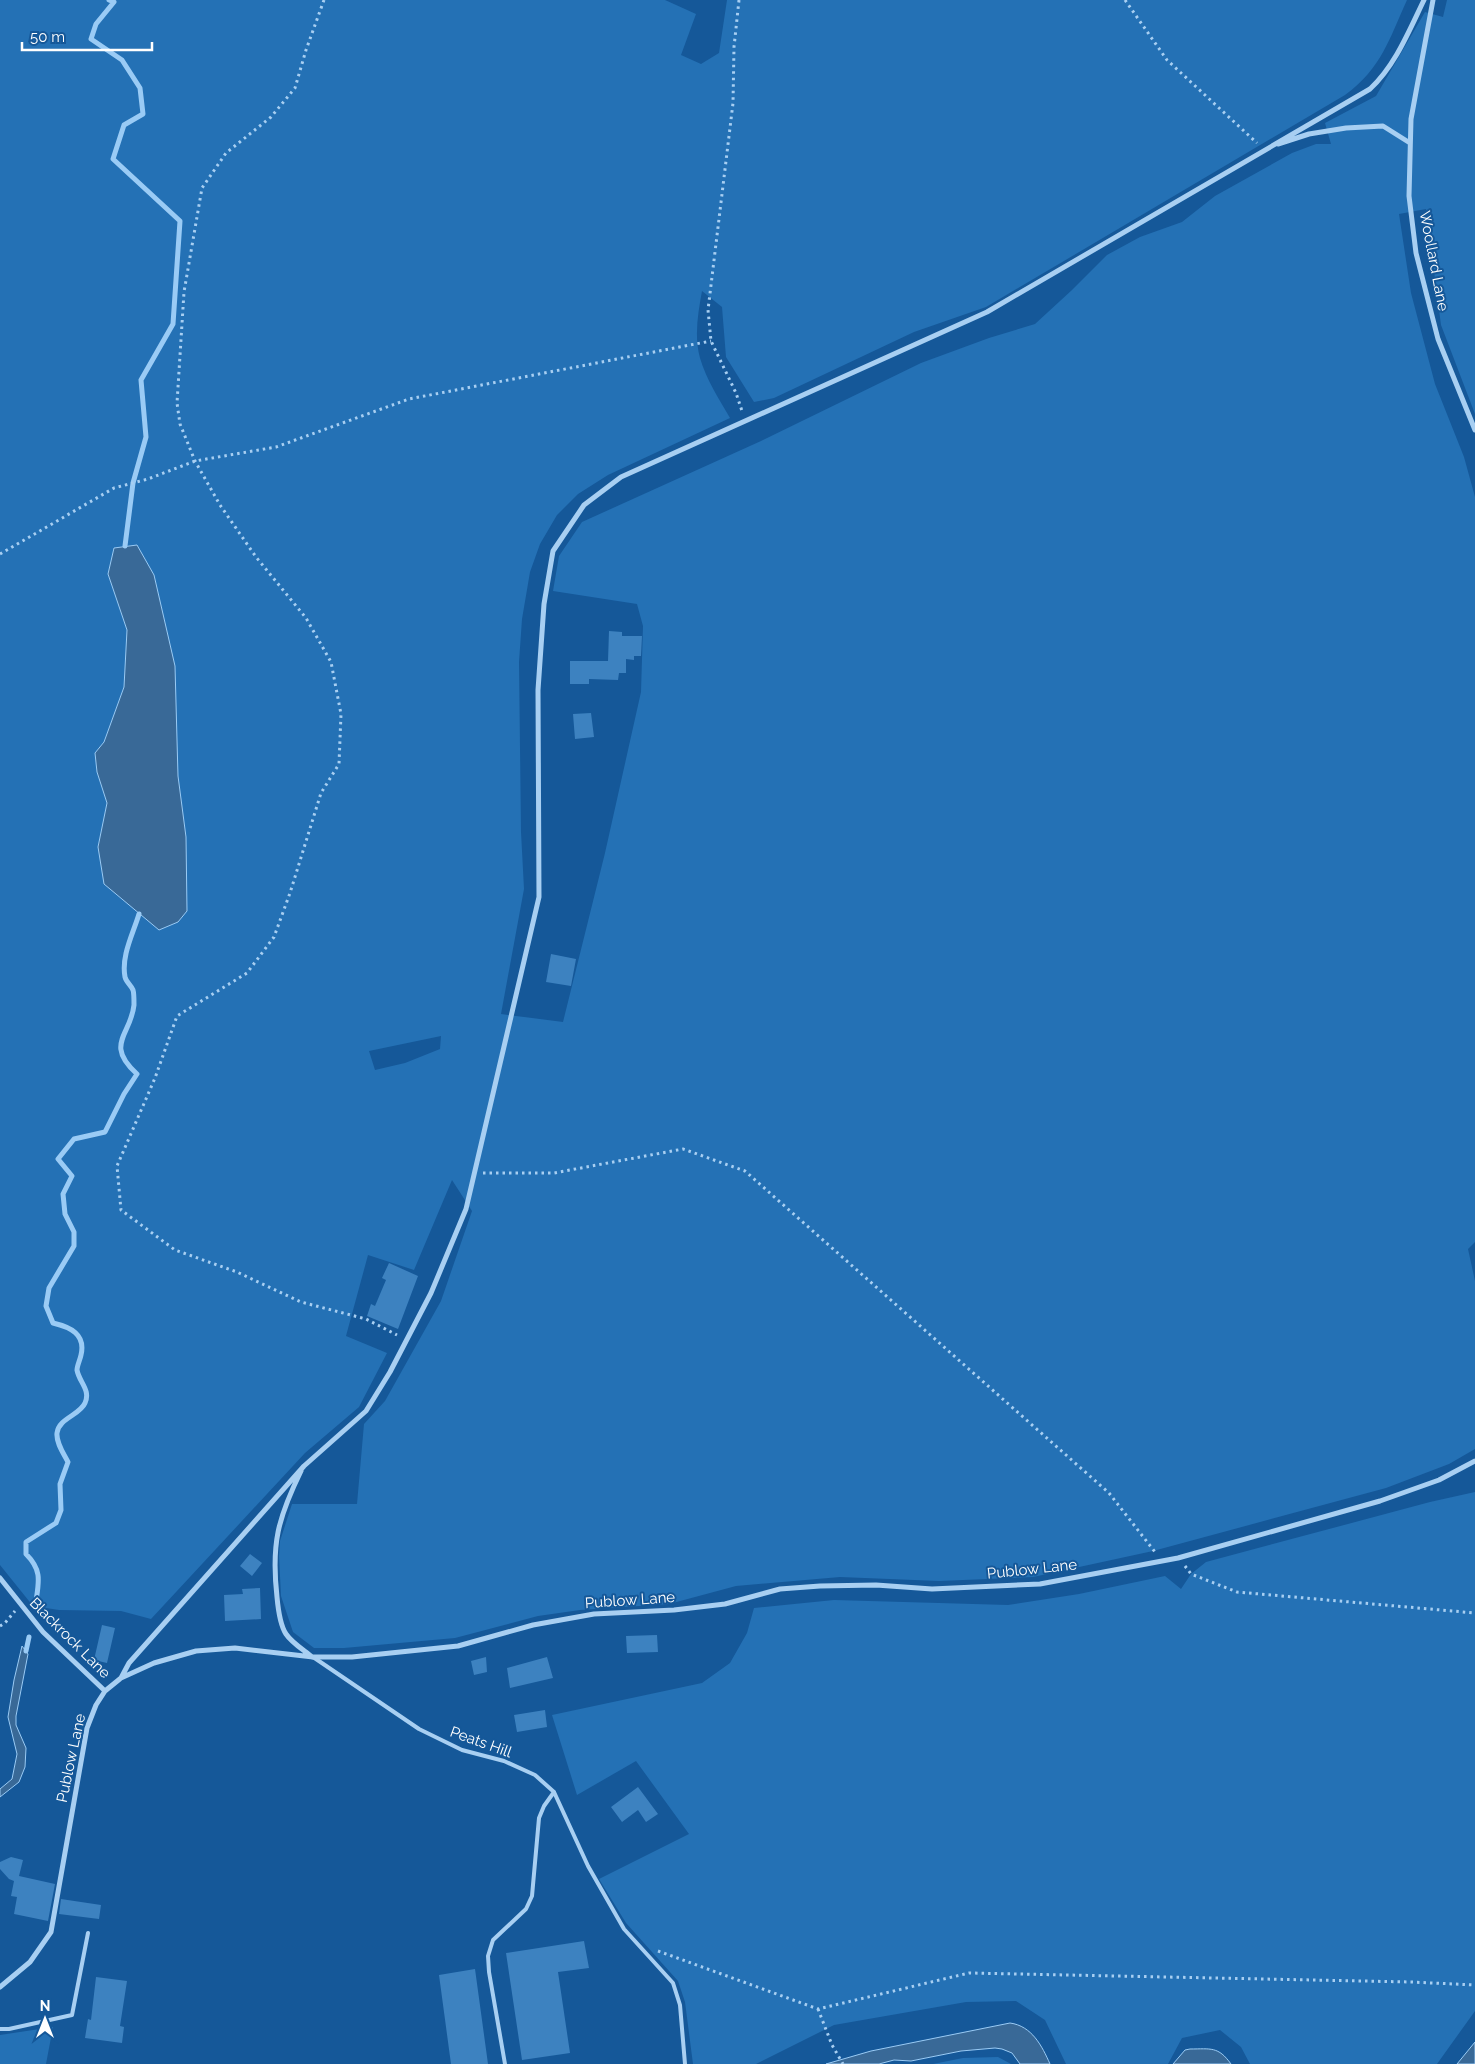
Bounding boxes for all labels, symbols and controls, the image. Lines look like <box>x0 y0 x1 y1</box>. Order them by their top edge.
scale bar <box>22 20 152 52</box>
text: 50 m <box>30 28 65 46</box>
street label: Woollard Lane <box>1415 209 1453 313</box>
street label: Publow Lane <box>986 1555 1078 1583</box>
street label: Publow Lane <box>584 1588 676 1612</box>
street label: Blackrock Lane <box>26 1594 114 1682</box>
street label: Publow Lane <box>53 1712 89 1804</box>
street label: Peats Hill <box>448 1722 515 1762</box>
north arrow <box>20 1994 70 2044</box>
text: N <box>40 1998 50 2014</box>

